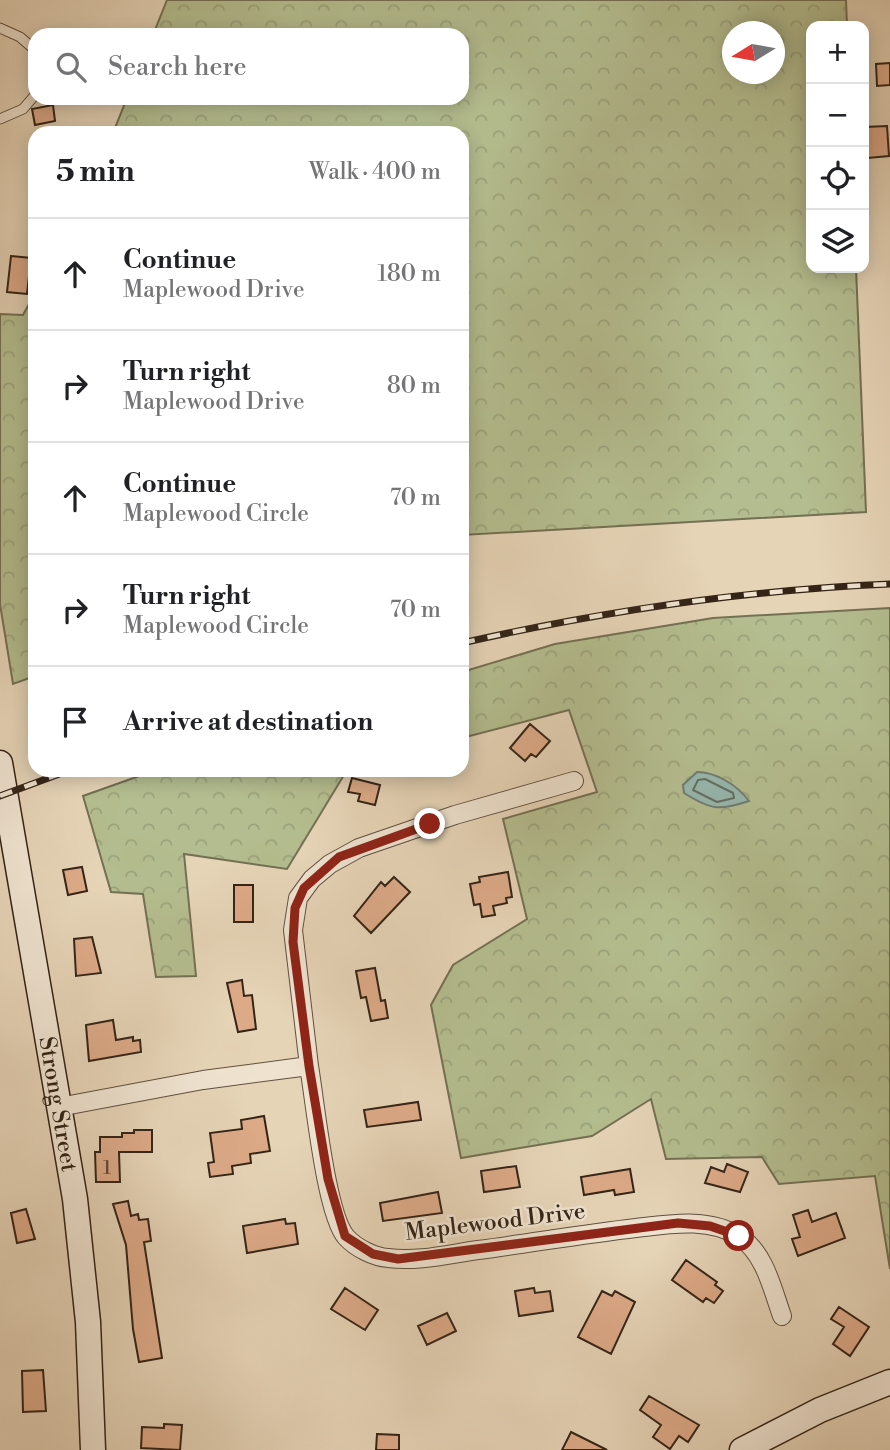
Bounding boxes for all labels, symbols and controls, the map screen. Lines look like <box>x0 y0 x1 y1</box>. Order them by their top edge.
north arrow <box>722 21 785 84</box>
map controls <box>806 21 869 273</box>
button: + <box>806 21 869 84</box>
search box <box>28 28 469 105</box>
icon: search <box>52 48 90 86</box>
text: Search here <box>108 51 247 83</box>
button: − <box>806 84 869 147</box>
button: locate <box>806 147 869 210</box>
text: 5 min <box>56 153 135 191</box>
text: Walk · 400 m <box>309 158 441 186</box>
button: layers <box>806 210 869 273</box>
text: Continue <box>123 244 236 276</box>
icon: ahead <box>56 255 94 293</box>
text: 180 m <box>377 260 441 288</box>
text: Maplewood Drive <box>123 276 305 304</box>
text: Turn right <box>123 356 251 388</box>
icon: right <box>56 367 94 405</box>
text: 80 m <box>387 372 441 400</box>
text: Maplewood Drive <box>123 388 305 416</box>
text: Continue <box>123 468 236 500</box>
icon: ahead <box>56 479 94 517</box>
text: 70 m <box>390 484 441 512</box>
text: Maplewood Circle <box>123 500 309 528</box>
text: Turn right <box>123 580 251 612</box>
icon: right <box>56 591 94 629</box>
text: 70 m <box>390 596 441 624</box>
text: Maplewood Circle <box>123 612 309 640</box>
icon: arrive <box>56 703 94 741</box>
text: Arrive at destination <box>123 706 373 738</box>
route end <box>414 808 445 839</box>
street label: Strong Street <box>32 1034 83 1174</box>
house number: 1 <box>103 1156 111 1180</box>
street label: Maplewood Drive <box>403 1197 587 1247</box>
route start <box>723 1220 754 1251</box>

